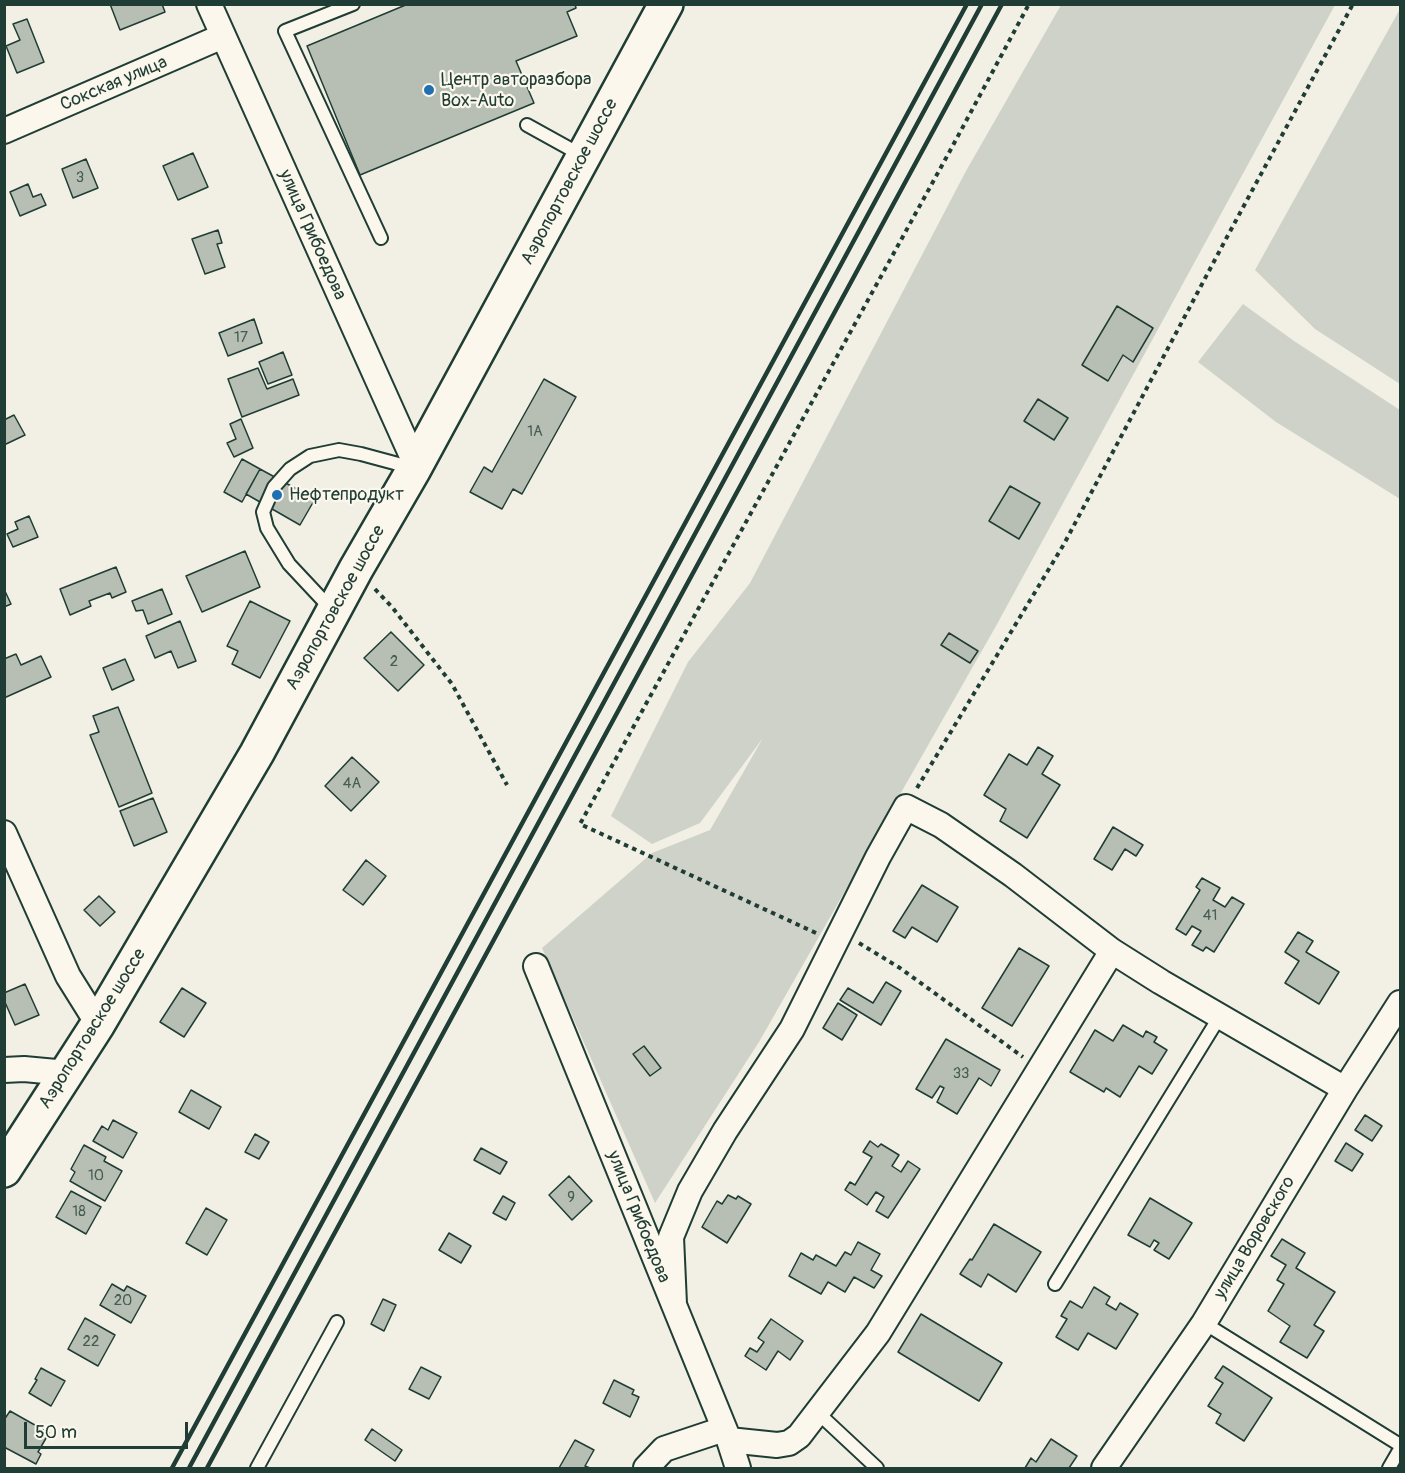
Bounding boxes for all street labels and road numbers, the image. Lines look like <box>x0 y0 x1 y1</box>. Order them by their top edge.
street label: Сокская улица <box>57 52 171 116</box>
street label: Аэропортовское шоссе <box>517 95 623 269</box>
street label: улица Грибоедова <box>274 166 350 304</box>
street label: Аэропортовское шоссе <box>282 522 390 694</box>
street label: Аэропортовское шоссе <box>35 945 151 1113</box>
street label: улица Грибоедова <box>602 1148 674 1286</box>
street label: улица Воровского <box>1210 1173 1300 1303</box>

